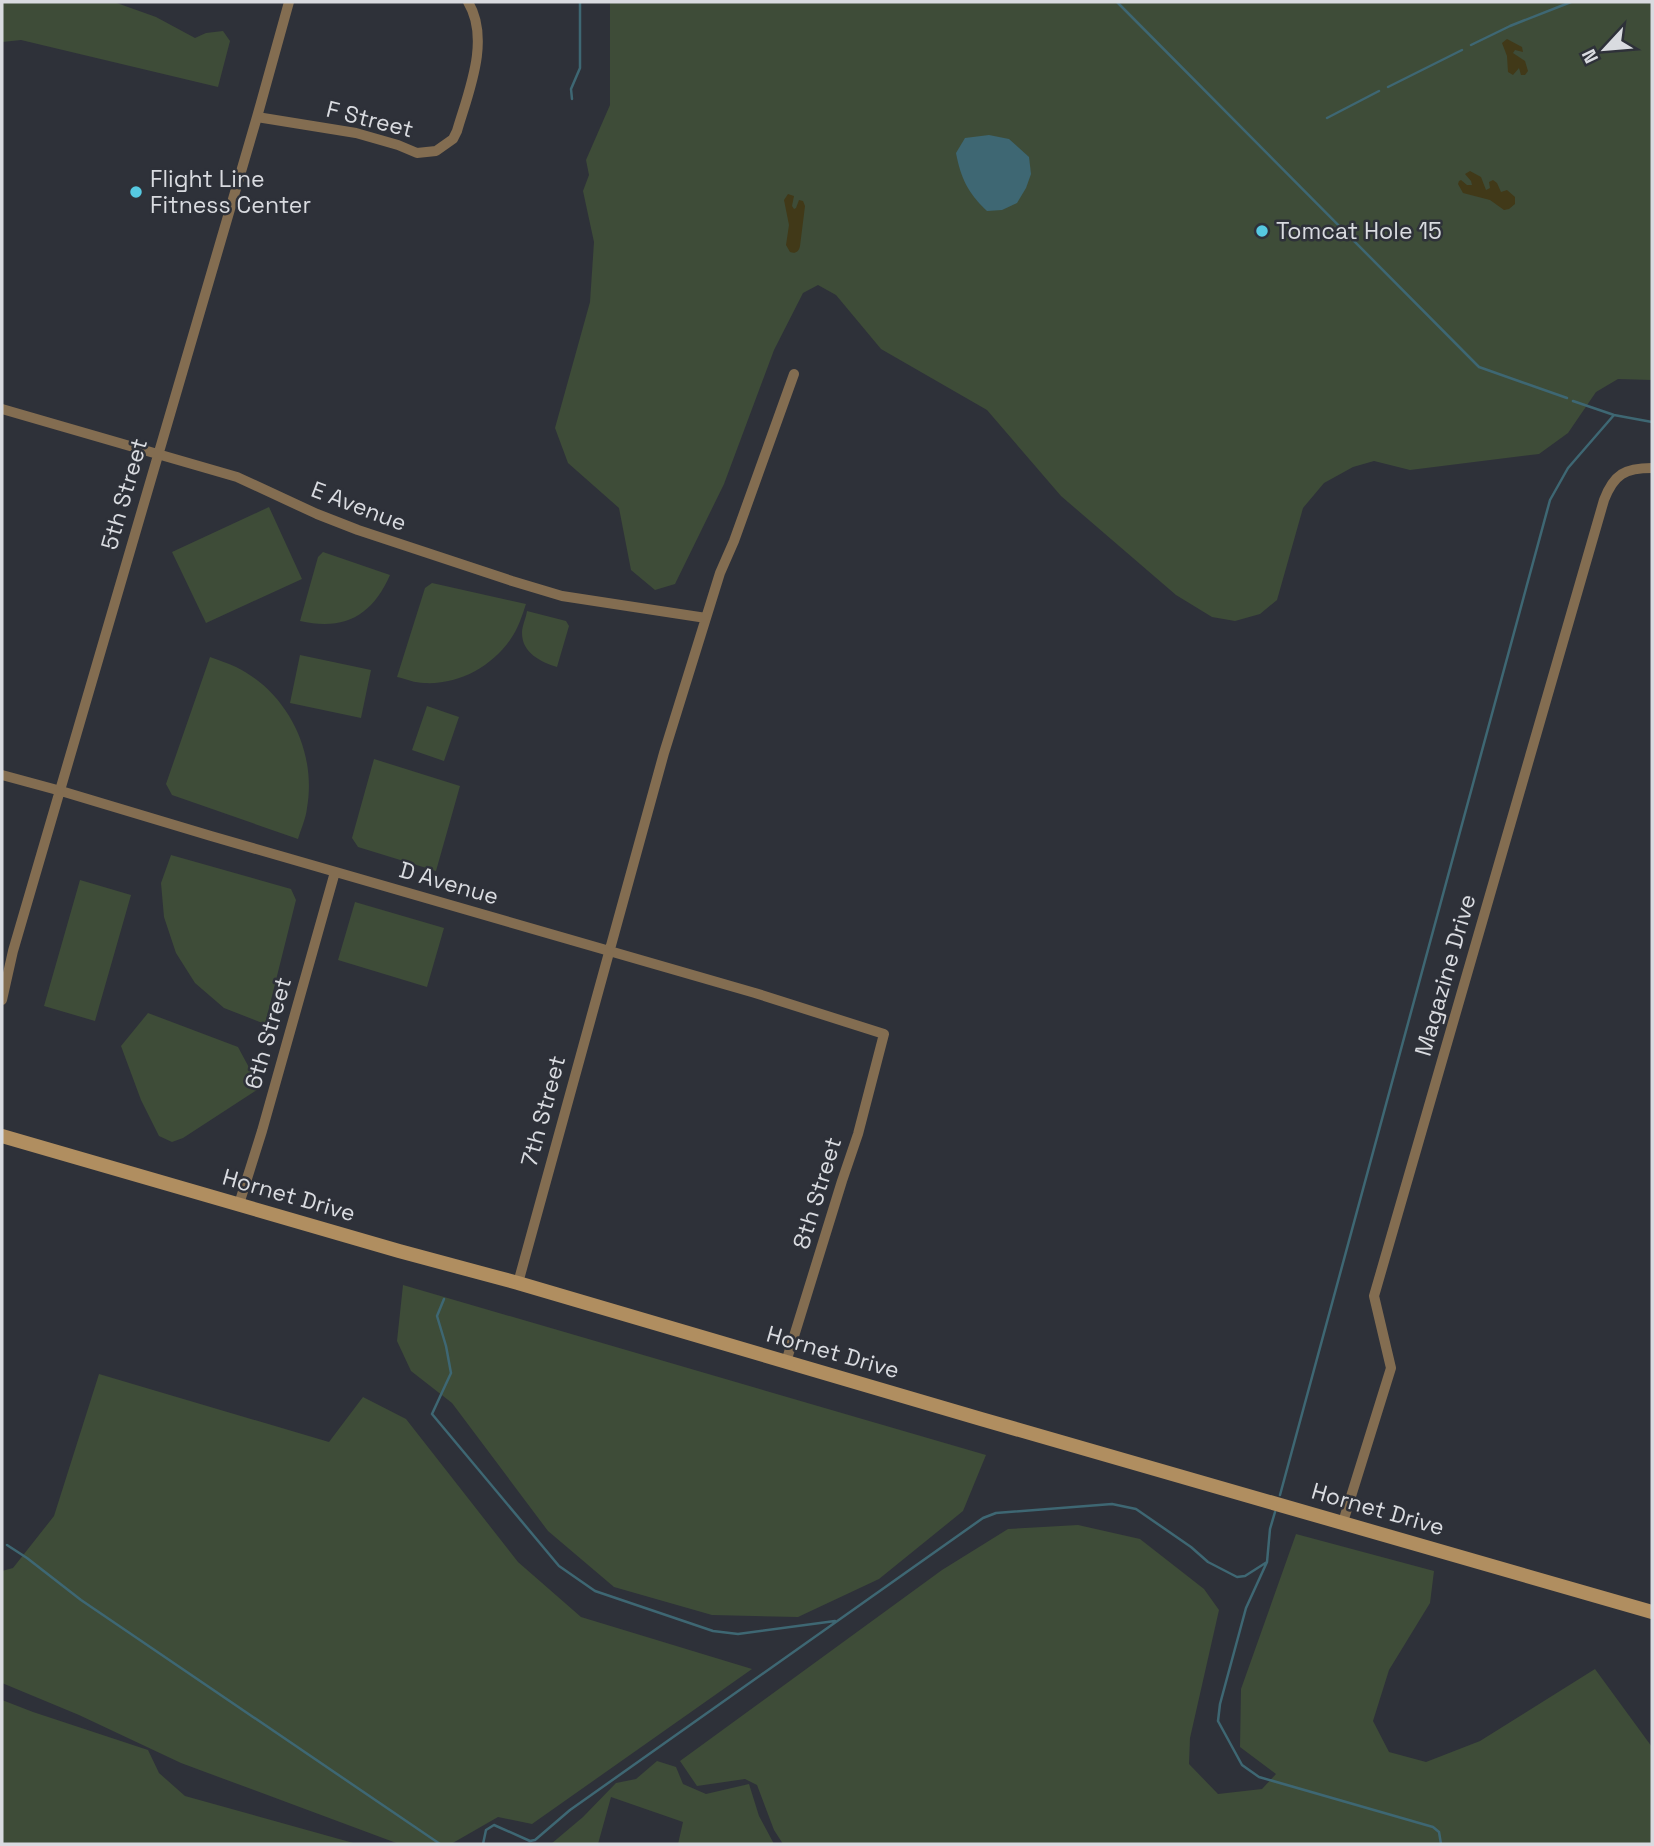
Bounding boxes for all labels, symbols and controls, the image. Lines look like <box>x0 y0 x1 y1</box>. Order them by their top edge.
north arrow <box>1570 14 1640 84</box>
text: N <box>1576 45 1604 67</box>
street label: F Street <box>323 94 417 144</box>
place label: Flight Line Fitness Center <box>150 164 311 220</box>
marker: Flight Line Fitness Center <box>128 184 144 200</box>
place label: Tomcat Hole 15 <box>1276 216 1442 246</box>
marker: Tomcat Hole 15 <box>1254 223 1270 239</box>
street label: 5th Street <box>94 435 154 553</box>
street label: E Avenue <box>307 474 411 538</box>
street label: D Avenue <box>396 855 502 911</box>
street label: Magazine Drive <box>1408 891 1482 1059</box>
street label: 6th Street <box>238 974 298 1092</box>
street label: 7th Street <box>514 1052 572 1170</box>
street label: 8th Street <box>786 1134 848 1252</box>
street label: Hornet Drive <box>219 1162 359 1228</box>
street label: Hornet Drive <box>763 1319 903 1385</box>
street label: Hornet Drive <box>1308 1476 1448 1542</box>

